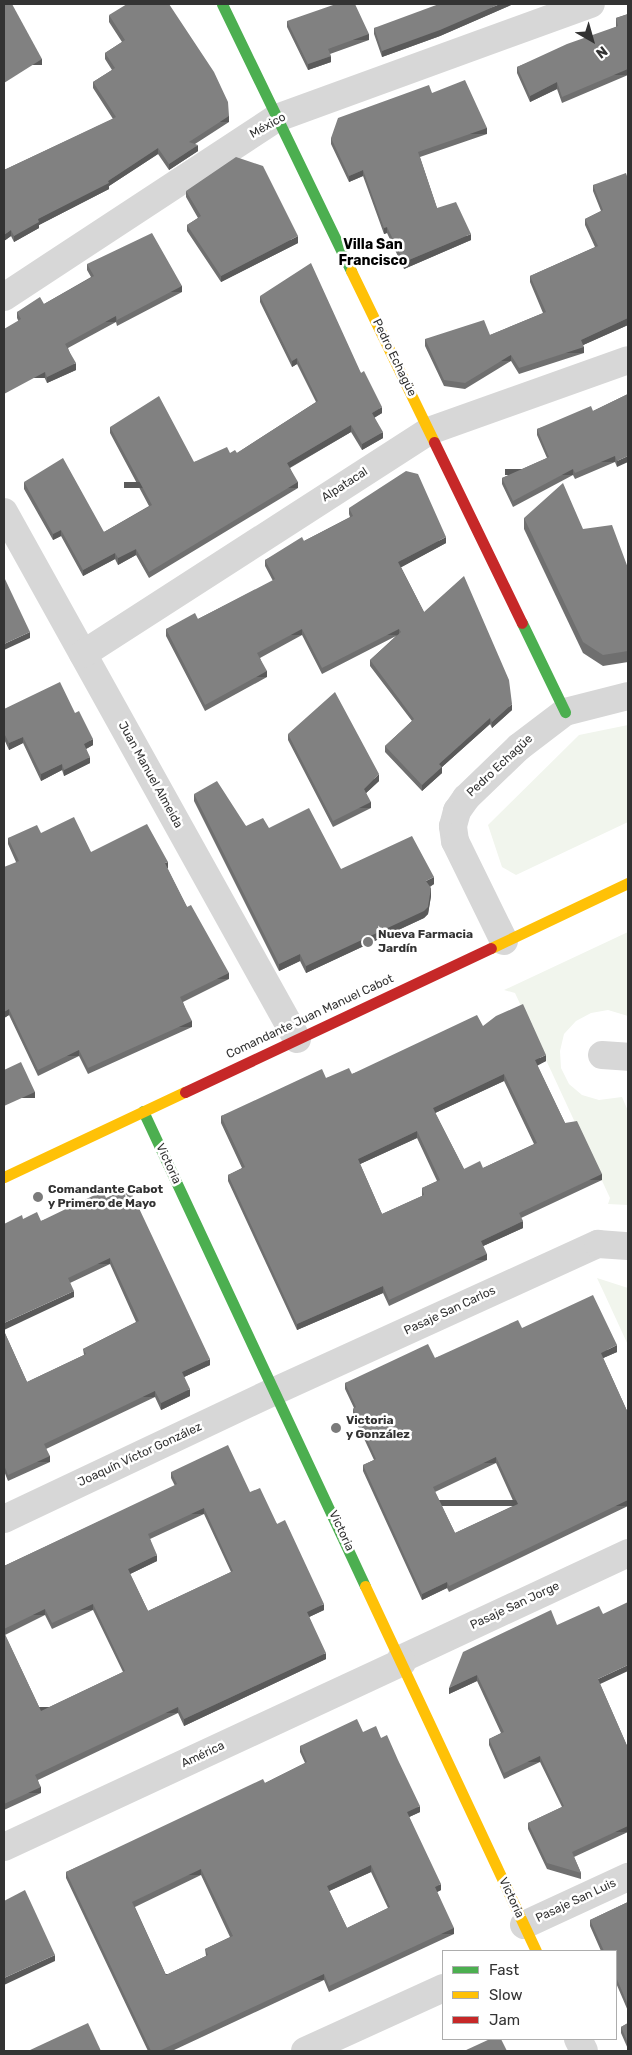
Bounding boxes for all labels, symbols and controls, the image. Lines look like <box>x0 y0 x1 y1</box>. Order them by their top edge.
north arrow <box>567 15 617 65</box>
text: N <box>592 42 611 62</box>
street label: México <box>247 110 289 142</box>
district label: Villa San Francisco <box>339 237 407 270</box>
street label: Pedro Echagüe <box>369 317 419 399</box>
street label: Alpatacal <box>319 465 371 505</box>
street label: Juan Manuel Almeida <box>115 719 185 831</box>
street label: Pedro Echagüe <box>464 732 536 800</box>
place label: Nueva Farmacia Jardín <box>378 928 473 956</box>
marker: Nueva Farmacia Jardín <box>362 936 374 948</box>
street label: Comandante Juan Manuel Cabot <box>224 972 396 1062</box>
street label: Victoria <box>152 1141 184 1187</box>
place label: Comandante Cabot y Primero de Mayo <box>48 1183 163 1211</box>
marker: Comandante Cabot y Primero de Mayo <box>32 1191 44 1203</box>
street label: Pasaje San Carlos <box>402 1284 498 1338</box>
place label: Victoria y González <box>346 1414 410 1442</box>
street label: Joaquín Víctor González <box>75 1420 205 1490</box>
marker: Victoria y González <box>330 1422 342 1434</box>
street label: Victoria <box>325 1508 357 1554</box>
street label: Pasaje San Jorge <box>468 1579 562 1633</box>
street label: América <box>179 1739 227 1771</box>
street label: Victoria <box>495 1875 527 1921</box>
street label: Pasaje San Luis <box>534 1876 618 1926</box>
legend <box>442 1950 617 2040</box>
text: Fast <box>489 1961 519 1979</box>
text: Slow <box>489 1986 522 2004</box>
text: Jam <box>489 2011 520 2029</box>

